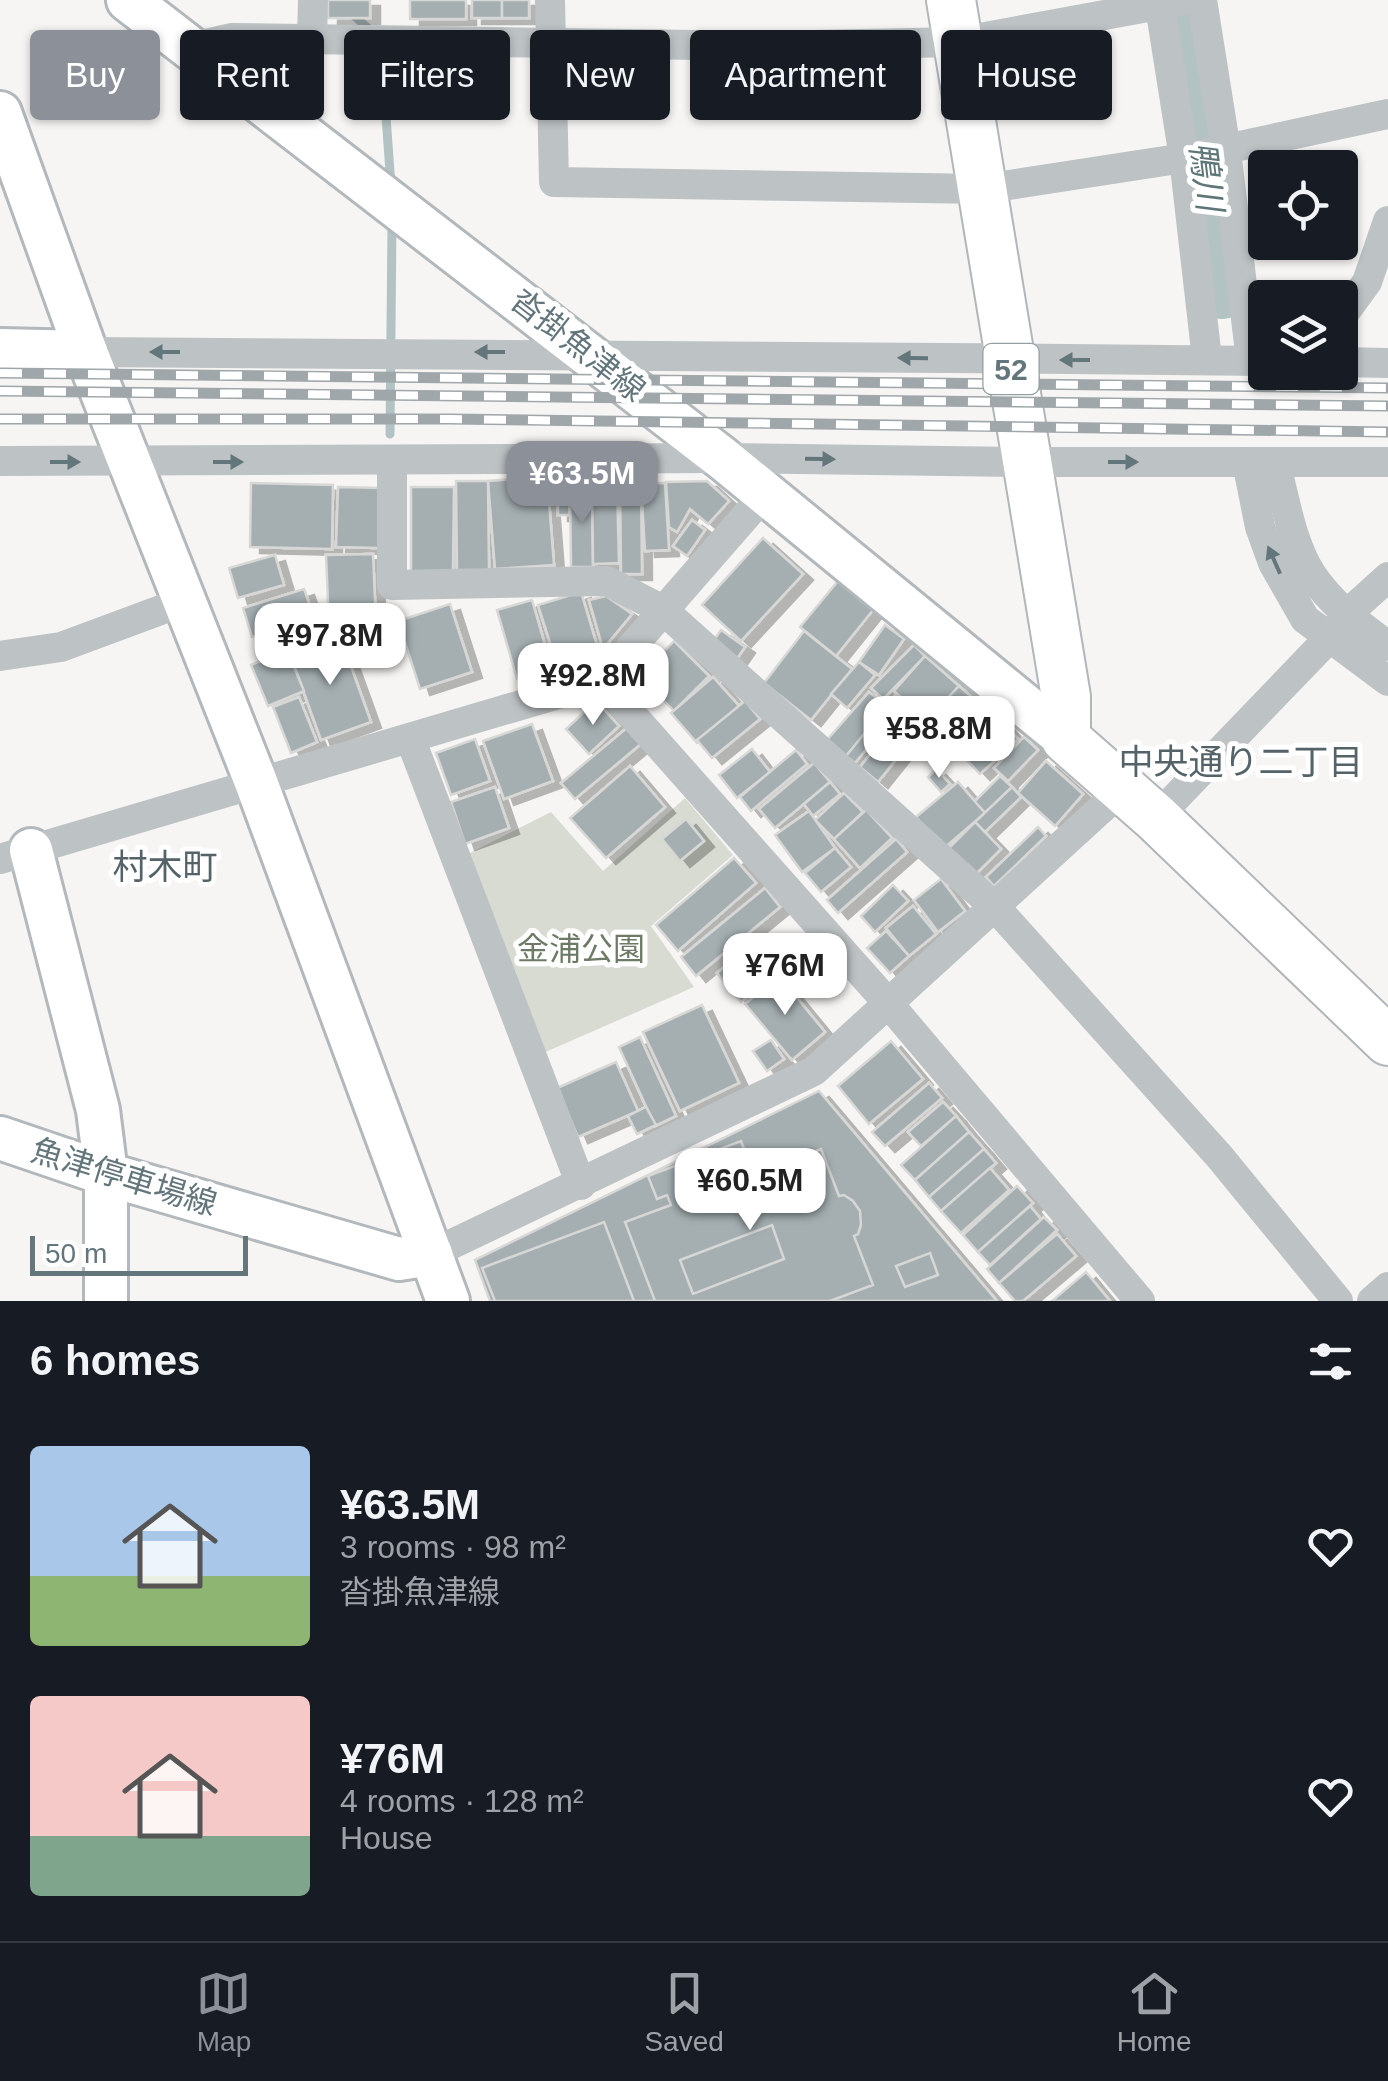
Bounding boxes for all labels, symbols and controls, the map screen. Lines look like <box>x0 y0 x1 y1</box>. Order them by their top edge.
chip: Buy <box>30 30 160 120</box>
chip: Rent <box>180 30 324 120</box>
chip: Filters <box>344 30 510 120</box>
chip: New <box>530 30 670 120</box>
chip: Apartment <box>690 30 921 120</box>
chip: House <box>941 30 1112 120</box>
water label: 鴨川 <box>1183 139 1231 217</box>
map controls <box>1248 150 1358 390</box>
button: locate <box>1248 150 1358 260</box>
button: layers <box>1248 280 1358 390</box>
street label: 沓掛魚津線 <box>504 282 652 408</box>
one-way arrow <box>149 344 181 360</box>
one-way arrow <box>474 344 506 360</box>
road number: 52 <box>984 344 1038 394</box>
one-way arrow <box>896 350 928 366</box>
one-way arrow <box>1058 352 1090 368</box>
pin: ¥63.5M <box>501 441 663 526</box>
one-way arrow <box>804 451 836 467</box>
one-way arrow <box>213 453 245 469</box>
one-way arrow <box>50 454 82 470</box>
one-way arrow <box>1107 454 1139 470</box>
text: ¥63.5M <box>529 455 635 491</box>
one-way arrow <box>1265 545 1282 574</box>
pin: ¥97.8M <box>249 603 411 688</box>
text: ¥97.8M <box>277 617 383 653</box>
pin: ¥92.8M <box>512 643 674 728</box>
text: ¥92.8M <box>540 657 646 693</box>
pin: ¥58.8M <box>858 696 1020 781</box>
text: ¥58.8M <box>886 710 992 746</box>
district label: 中央通り二丁目 <box>1118 742 1364 781</box>
district label: 村木町 <box>112 847 218 886</box>
park label: 金浦公園 <box>517 931 645 967</box>
pin: ¥76M <box>726 933 844 1018</box>
text: ¥76M <box>745 947 825 983</box>
street label: 魚津停車場線 <box>27 1132 221 1222</box>
pin: ¥60.5M <box>669 1148 831 1233</box>
text: ¥60.5M <box>697 1162 803 1198</box>
scale bar <box>30 1231 248 1276</box>
text: 50 m <box>45 1238 107 1269</box>
icon: filters <box>1303 1334 1358 1389</box>
text: 6 homes <box>30 1337 200 1384</box>
text: ¥63.5M <box>340 1481 480 1528</box>
icon: home <box>110 1486 230 1606</box>
icon: heart <box>1303 1519 1358 1574</box>
text: 3 rooms · 98 m² <box>340 1529 566 1565</box>
text: 沓掛魚津線 <box>340 1574 500 1610</box>
text: ¥76M <box>340 1735 445 1782</box>
icon: home <box>110 1736 230 1856</box>
icon: heart <box>1303 1769 1358 1824</box>
text: 4 rooms · 128 m² <box>340 1783 584 1819</box>
text: House <box>340 1820 433 1856</box>
tab: Map <box>196 1966 251 2058</box>
tab: Saved <box>644 1966 724 2058</box>
tab: Home <box>1117 1966 1191 2058</box>

